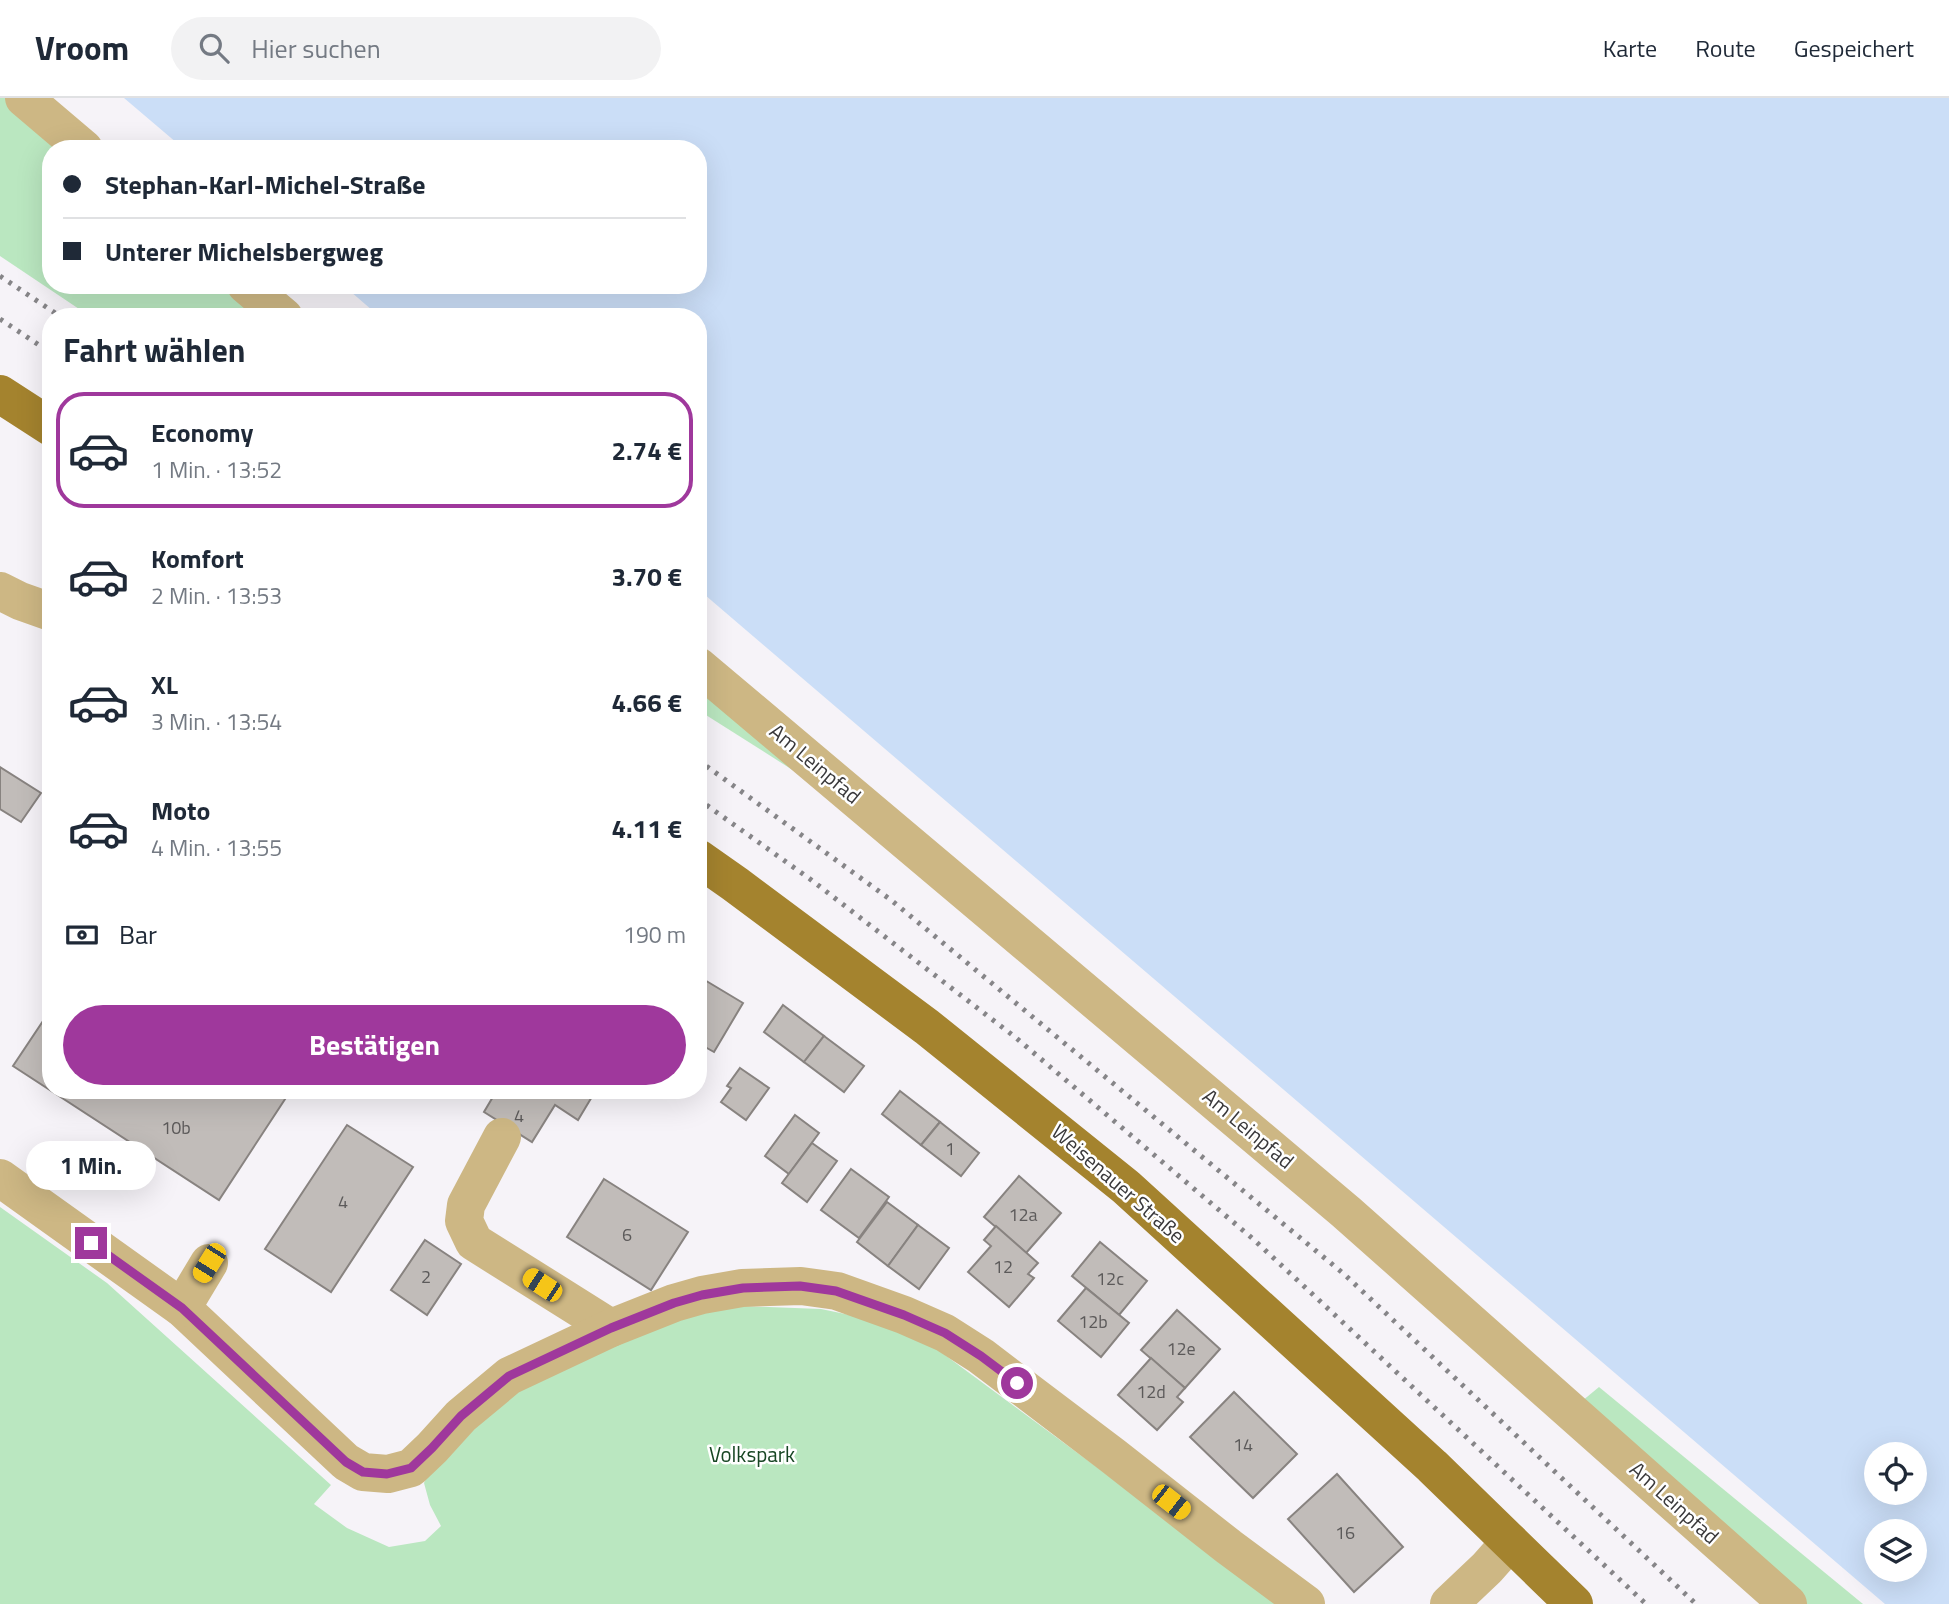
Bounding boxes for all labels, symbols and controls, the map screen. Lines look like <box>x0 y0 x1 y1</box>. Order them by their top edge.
search box <box>171 17 661 80</box>
text: Vroom <box>35 23 129 73</box>
icon: search <box>195 29 233 67</box>
text: Hier suchen <box>251 29 381 68</box>
text: Karte <box>1603 30 1657 66</box>
text: Route <box>1695 30 1756 66</box>
text: Gespeichert <box>1794 30 1914 66</box>
text: Stephan-Karl-Michel-Straße <box>105 165 425 204</box>
text: Unterer Michelsbergweg <box>105 232 383 271</box>
text: Fahrt wählen <box>63 326 246 374</box>
text: Economy <box>151 413 253 452</box>
icon: car <box>67 419 130 482</box>
text: 2.74 € <box>611 431 682 470</box>
text: 1 Min. · 13:52 <box>151 452 282 487</box>
text: Komfort <box>151 539 244 578</box>
icon: car <box>67 545 130 608</box>
text: 3.70 € <box>611 557 682 596</box>
text: 2 Min. · 13:53 <box>151 578 282 613</box>
text: XL <box>151 665 178 704</box>
icon: car <box>67 671 130 734</box>
text: 4.66 € <box>611 683 682 722</box>
text: 3 Min. · 13:54 <box>151 704 282 739</box>
street label: Am Leinpfad <box>763 715 868 811</box>
text: Moto <box>151 791 210 830</box>
icon: car <box>67 797 130 860</box>
text: 4.11 € <box>611 809 682 848</box>
text: 4 Min. · 13:55 <box>151 830 282 865</box>
text: Bar <box>119 915 157 954</box>
icon: cash <box>63 916 101 954</box>
text: 190 m <box>623 917 686 952</box>
button: Bestätigen <box>63 1005 686 1085</box>
street label: Am Leinpfad <box>1196 1080 1301 1176</box>
house number: 4 <box>514 1102 524 1129</box>
house number: 10b <box>161 1114 191 1141</box>
street label: Weisenauer Straße <box>1045 1116 1193 1251</box>
house number: 1 <box>945 1135 955 1162</box>
callout: 1 Min. <box>26 1142 156 1190</box>
text: 1 Min. <box>60 1148 122 1183</box>
house number: 4 <box>338 1188 348 1215</box>
house number: 12a <box>1008 1201 1038 1228</box>
house number: 6 <box>622 1221 632 1248</box>
route end <box>75 1227 107 1259</box>
car <box>189 1240 230 1286</box>
house number: 12 <box>993 1253 1013 1280</box>
house number: 2 <box>421 1263 431 1290</box>
car <box>519 1265 566 1305</box>
house number: 12c <box>1096 1265 1124 1292</box>
house number: 12b <box>1078 1308 1108 1335</box>
house number: 12e <box>1166 1335 1196 1362</box>
route start <box>1001 1367 1033 1399</box>
house number: 12d <box>1136 1378 1166 1405</box>
house number: 14 <box>1233 1431 1253 1458</box>
park label: Volkspark <box>709 1438 795 1470</box>
map controls <box>1864 1442 1927 1582</box>
button: locate <box>1864 1442 1927 1505</box>
street label: Am Leinpfad <box>1623 1453 1727 1551</box>
car <box>1148 1481 1195 1523</box>
house number: 16 <box>1335 1519 1355 1546</box>
button: layers <box>1864 1519 1927 1582</box>

